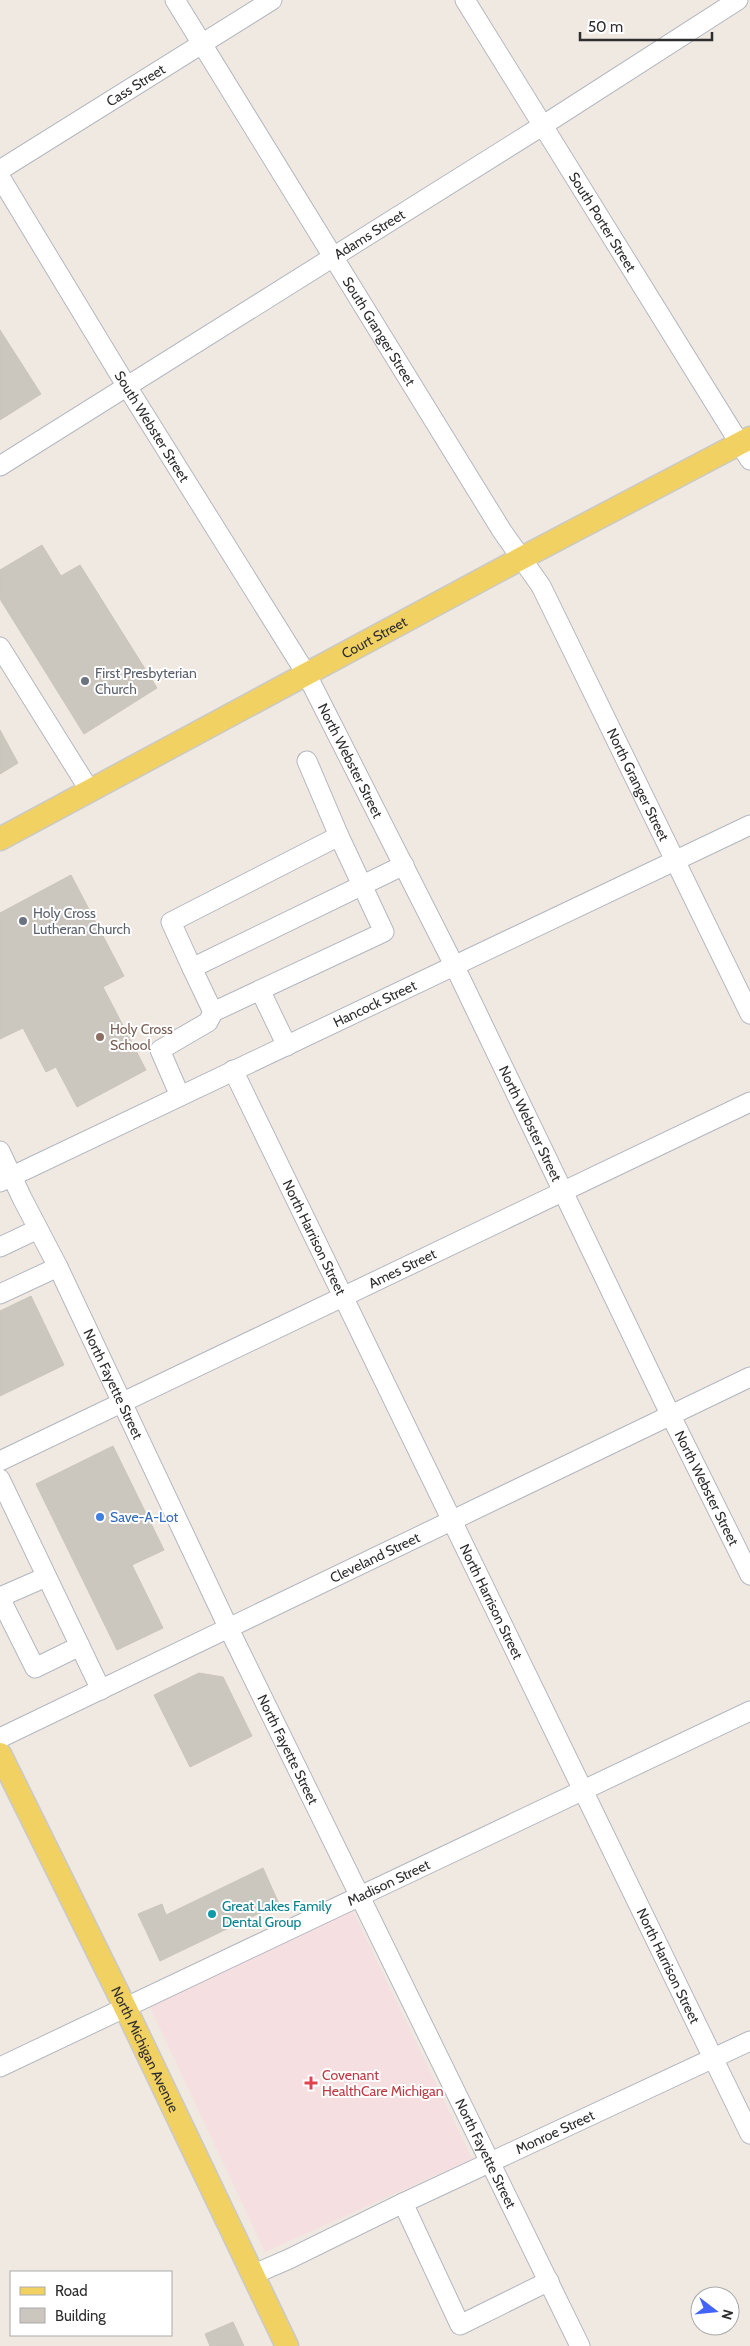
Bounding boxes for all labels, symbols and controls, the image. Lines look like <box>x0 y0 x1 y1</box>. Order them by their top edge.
scale bar <box>580 10 712 42</box>
text: 50 m <box>588 18 623 36</box>
street label: Cass Street <box>103 60 169 110</box>
street label: South Porter Street <box>565 169 640 275</box>
street label: Adams Street <box>331 205 408 263</box>
street label: South Granger Street <box>339 273 419 389</box>
street label: South Webster Street <box>111 368 193 486</box>
street label: Court Street <box>338 612 410 662</box>
place label: First Presbyterian Church <box>95 664 197 698</box>
marker: First Presbyterian Church <box>79 675 91 687</box>
street label: North Webster Street <box>314 700 387 821</box>
street label: North Granger Street <box>603 725 673 844</box>
place label: Holy Cross Lutheran Church <box>33 904 130 938</box>
marker: Holy Cross Lutheran Church <box>17 915 29 927</box>
street label: Hancock Street <box>330 976 420 1031</box>
place label: Holy Cross School <box>110 1020 173 1054</box>
marker: Holy Cross School <box>94 1031 106 1043</box>
street label: North Webster Street <box>495 1063 566 1184</box>
street label: North Harrison Street <box>279 1177 350 1298</box>
street label: Ames Street <box>365 1244 439 1292</box>
street label: North Fayette Street <box>79 1326 147 1442</box>
street label: North Webster Street <box>671 1427 743 1549</box>
place label: Save-A-Lot <box>110 1508 179 1526</box>
marker: Save-A-Lot <box>94 1511 106 1523</box>
street label: Cleveland Street <box>327 1528 423 1587</box>
street label: North Harrison Street <box>456 1541 527 1662</box>
street label: North Fayette Street <box>253 1691 322 1807</box>
street label: Madison Street <box>344 1855 433 1910</box>
place label: Great Lakes Family Dental Group <box>222 1897 332 1931</box>
street label: North Harrison Street <box>633 1905 704 2027</box>
marker: Great Lakes Family Dental Group <box>206 1908 218 1920</box>
street label: North Michigan Avenue <box>107 1983 183 2115</box>
place label: Covenant HealthCare Michigan <box>322 2066 444 2100</box>
marker: Covenant HealthCare Michigan <box>304 2076 318 2090</box>
street label: North Fayette Street <box>451 2096 520 2212</box>
street label: Monroe Street <box>513 2106 598 2158</box>
legend <box>10 2271 172 2336</box>
text: Road <box>55 2282 88 2300</box>
north arrow <box>690 2286 740 2336</box>
text: Building <box>55 2307 106 2325</box>
text: N <box>717 2307 738 2322</box>

